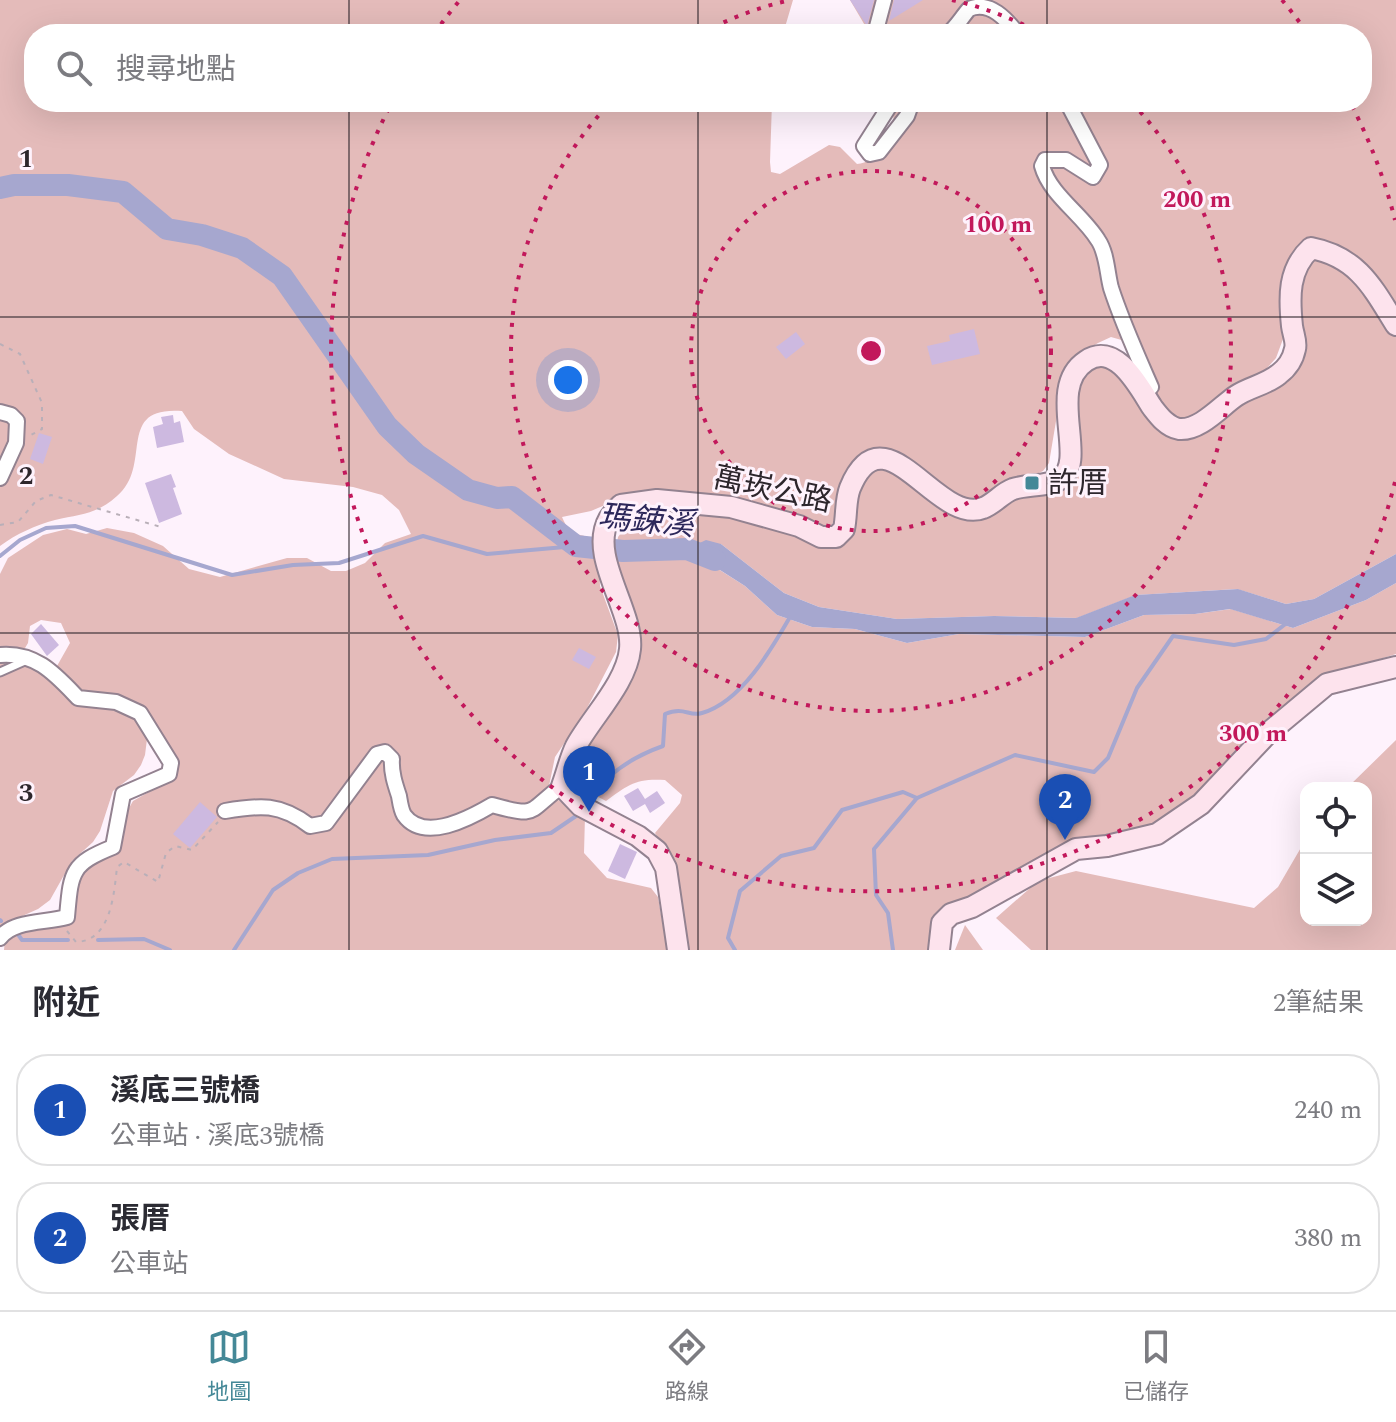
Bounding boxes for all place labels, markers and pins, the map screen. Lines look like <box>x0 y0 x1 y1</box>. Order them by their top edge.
centre of rings <box>857 337 885 365</box>
place label: 許厝 <box>1048 461 1108 507</box>
marker: 許厝 <box>1023 474 1041 492</box>
pin: 1 <box>563 746 615 812</box>
pin: 2 <box>1039 774 1091 840</box>

